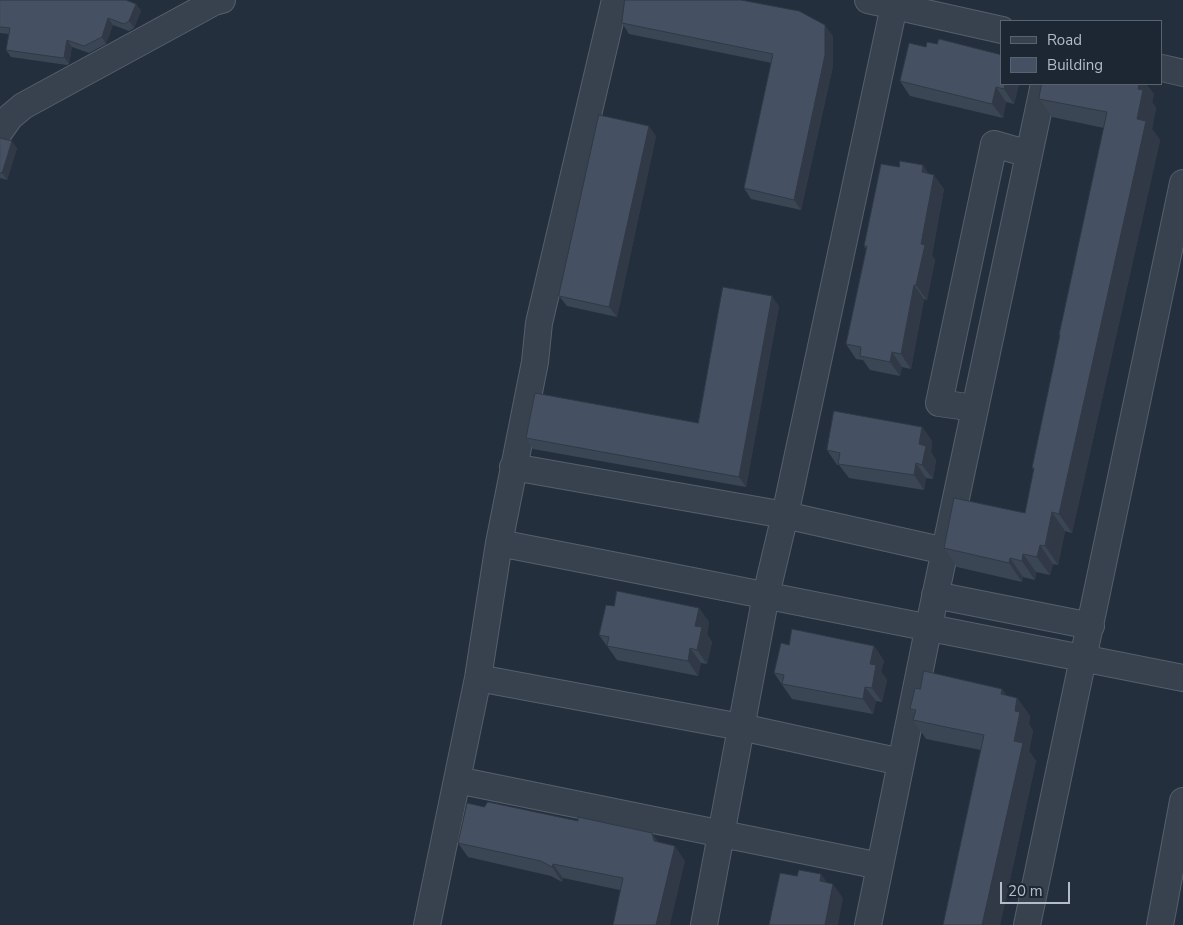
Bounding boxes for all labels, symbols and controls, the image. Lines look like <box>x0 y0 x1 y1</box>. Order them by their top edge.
legend <box>1000 20 1163 85</box>
text: Road <box>1047 30 1082 50</box>
text: Building <box>1047 55 1103 75</box>
scale bar <box>1003 872 1073 904</box>
text: 20 m <box>1008 881 1043 901</box>

